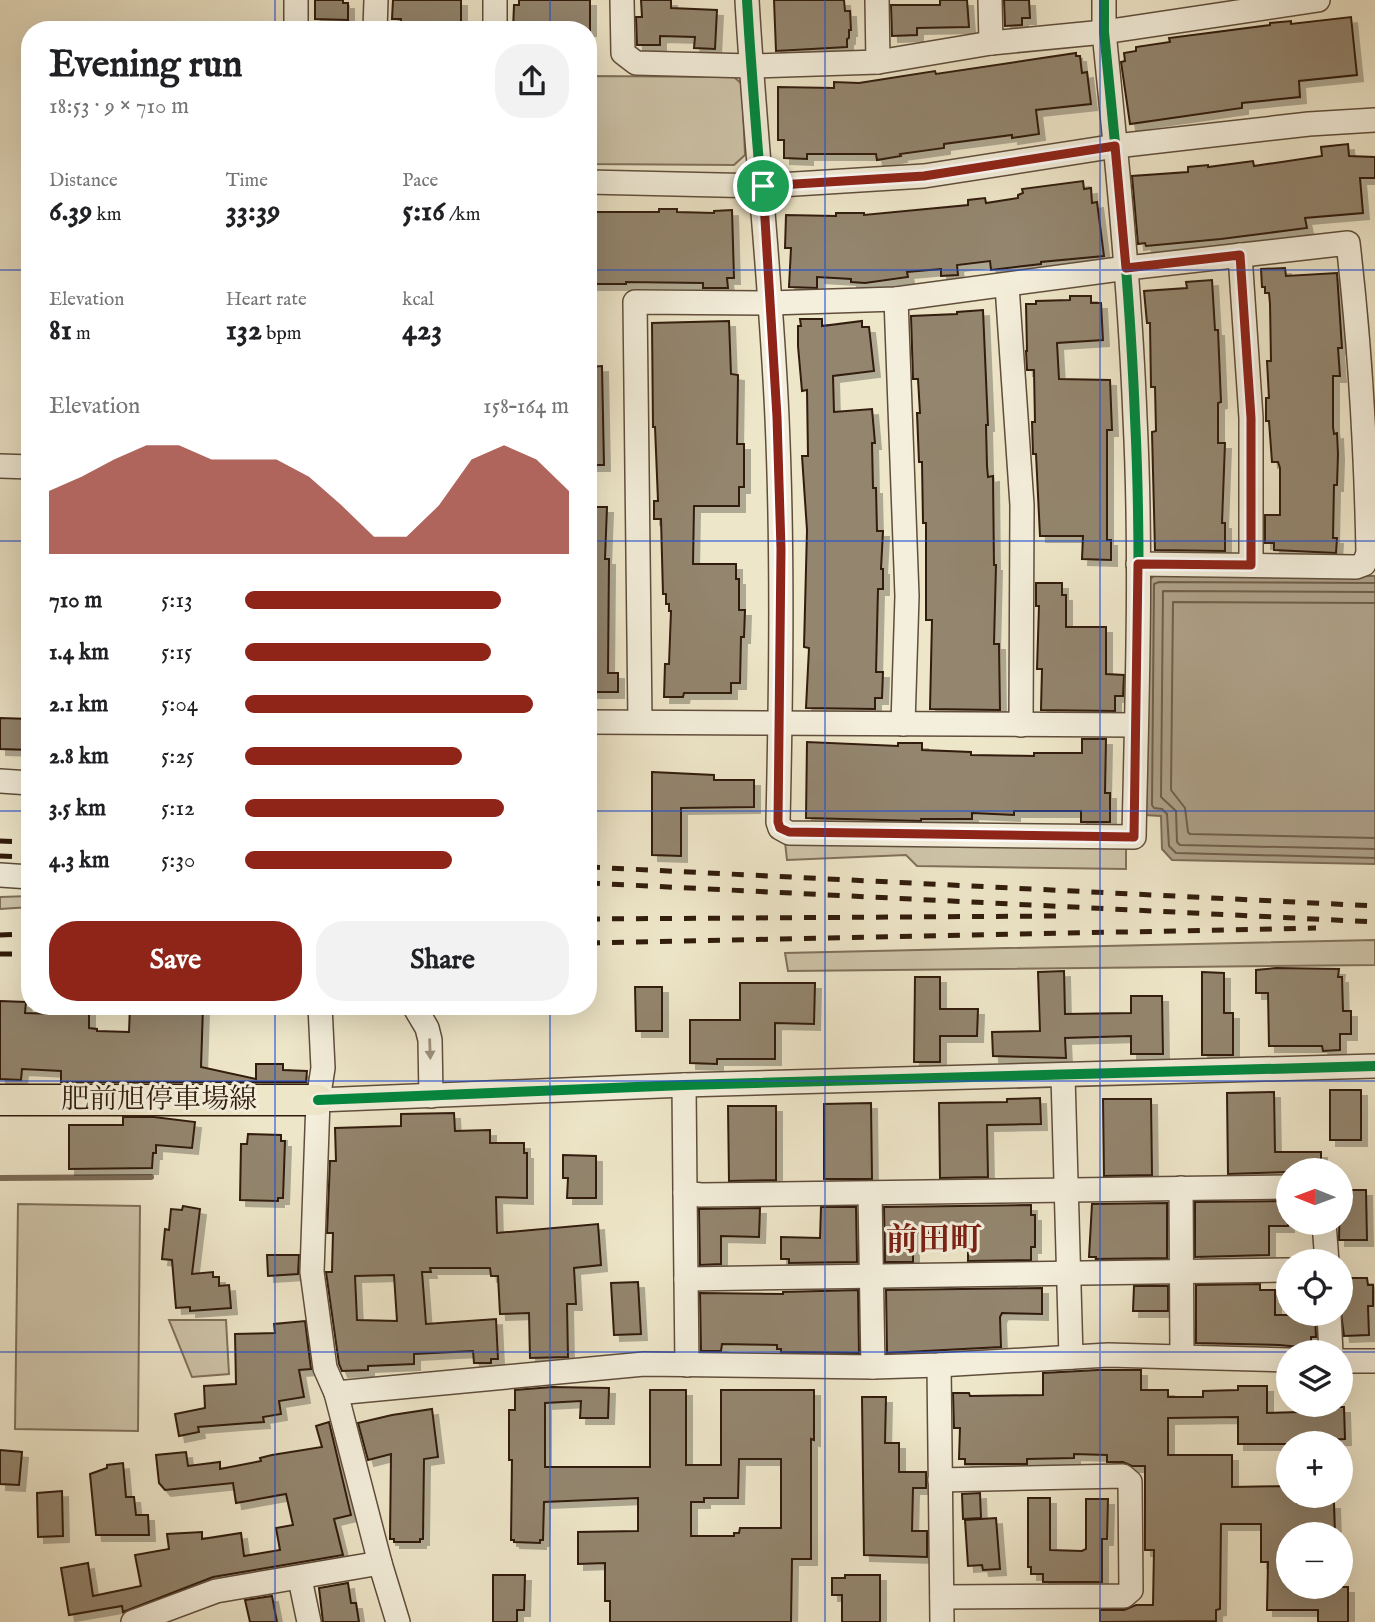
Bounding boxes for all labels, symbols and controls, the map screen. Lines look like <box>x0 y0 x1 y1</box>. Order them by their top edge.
text: Evening run <box>49 42 243 90</box>
button: share <box>495 44 569 118</box>
text: 18:53 · 9 × 710 m <box>49 92 189 121</box>
pin <box>733 156 793 216</box>
icon: arrive <box>744 167 782 205</box>
text: Distance <box>49 169 118 193</box>
text: Time <box>226 169 268 193</box>
text: Pace <box>402 169 438 193</box>
text: 6.39 <box>49 193 92 231</box>
text: 33:39 <box>226 193 280 231</box>
text: 5:16 <box>402 193 445 231</box>
text: km <box>92 203 121 227</box>
text: /km <box>445 203 480 227</box>
text: Elevation <box>49 288 124 312</box>
text: Heart rate <box>226 288 307 312</box>
text: kcal <box>402 288 434 312</box>
text: 81 <box>49 312 72 350</box>
text: 132 <box>226 312 262 350</box>
text: 423 <box>402 312 442 350</box>
text: m <box>72 322 91 346</box>
text: bpm <box>262 322 301 346</box>
text: Elevation <box>49 392 140 421</box>
text: 158–164 m <box>483 392 569 421</box>
text: 710 m <box>49 586 102 615</box>
text: 5:13 <box>161 586 193 615</box>
text: 1.4 km <box>49 638 109 667</box>
text: 5:15 <box>161 638 192 667</box>
text: 2.1 km <box>49 690 108 719</box>
text: 5:04 <box>161 690 198 719</box>
text: 2.8 km <box>49 742 109 771</box>
text: 5:25 <box>161 742 194 771</box>
text: 3.5 km <box>49 794 106 823</box>
text: 5:12 <box>161 794 195 823</box>
text: 4.3 km <box>49 846 109 875</box>
text: 5:30 <box>161 846 195 875</box>
button: Save <box>49 921 302 1001</box>
button: Share <box>316 921 569 1001</box>
one-way arrow <box>425 1038 436 1060</box>
street label: 肥前旭停車場線 <box>61 1083 257 1118</box>
north arrow <box>1276 1158 1353 1236</box>
map controls <box>1276 1158 1353 1599</box>
district label: 前田町 <box>886 1221 982 1262</box>
button: locate <box>1276 1249 1353 1326</box>
button: layers <box>1276 1340 1353 1417</box>
button: + <box>1276 1431 1353 1508</box>
button: − <box>1276 1522 1353 1599</box>

